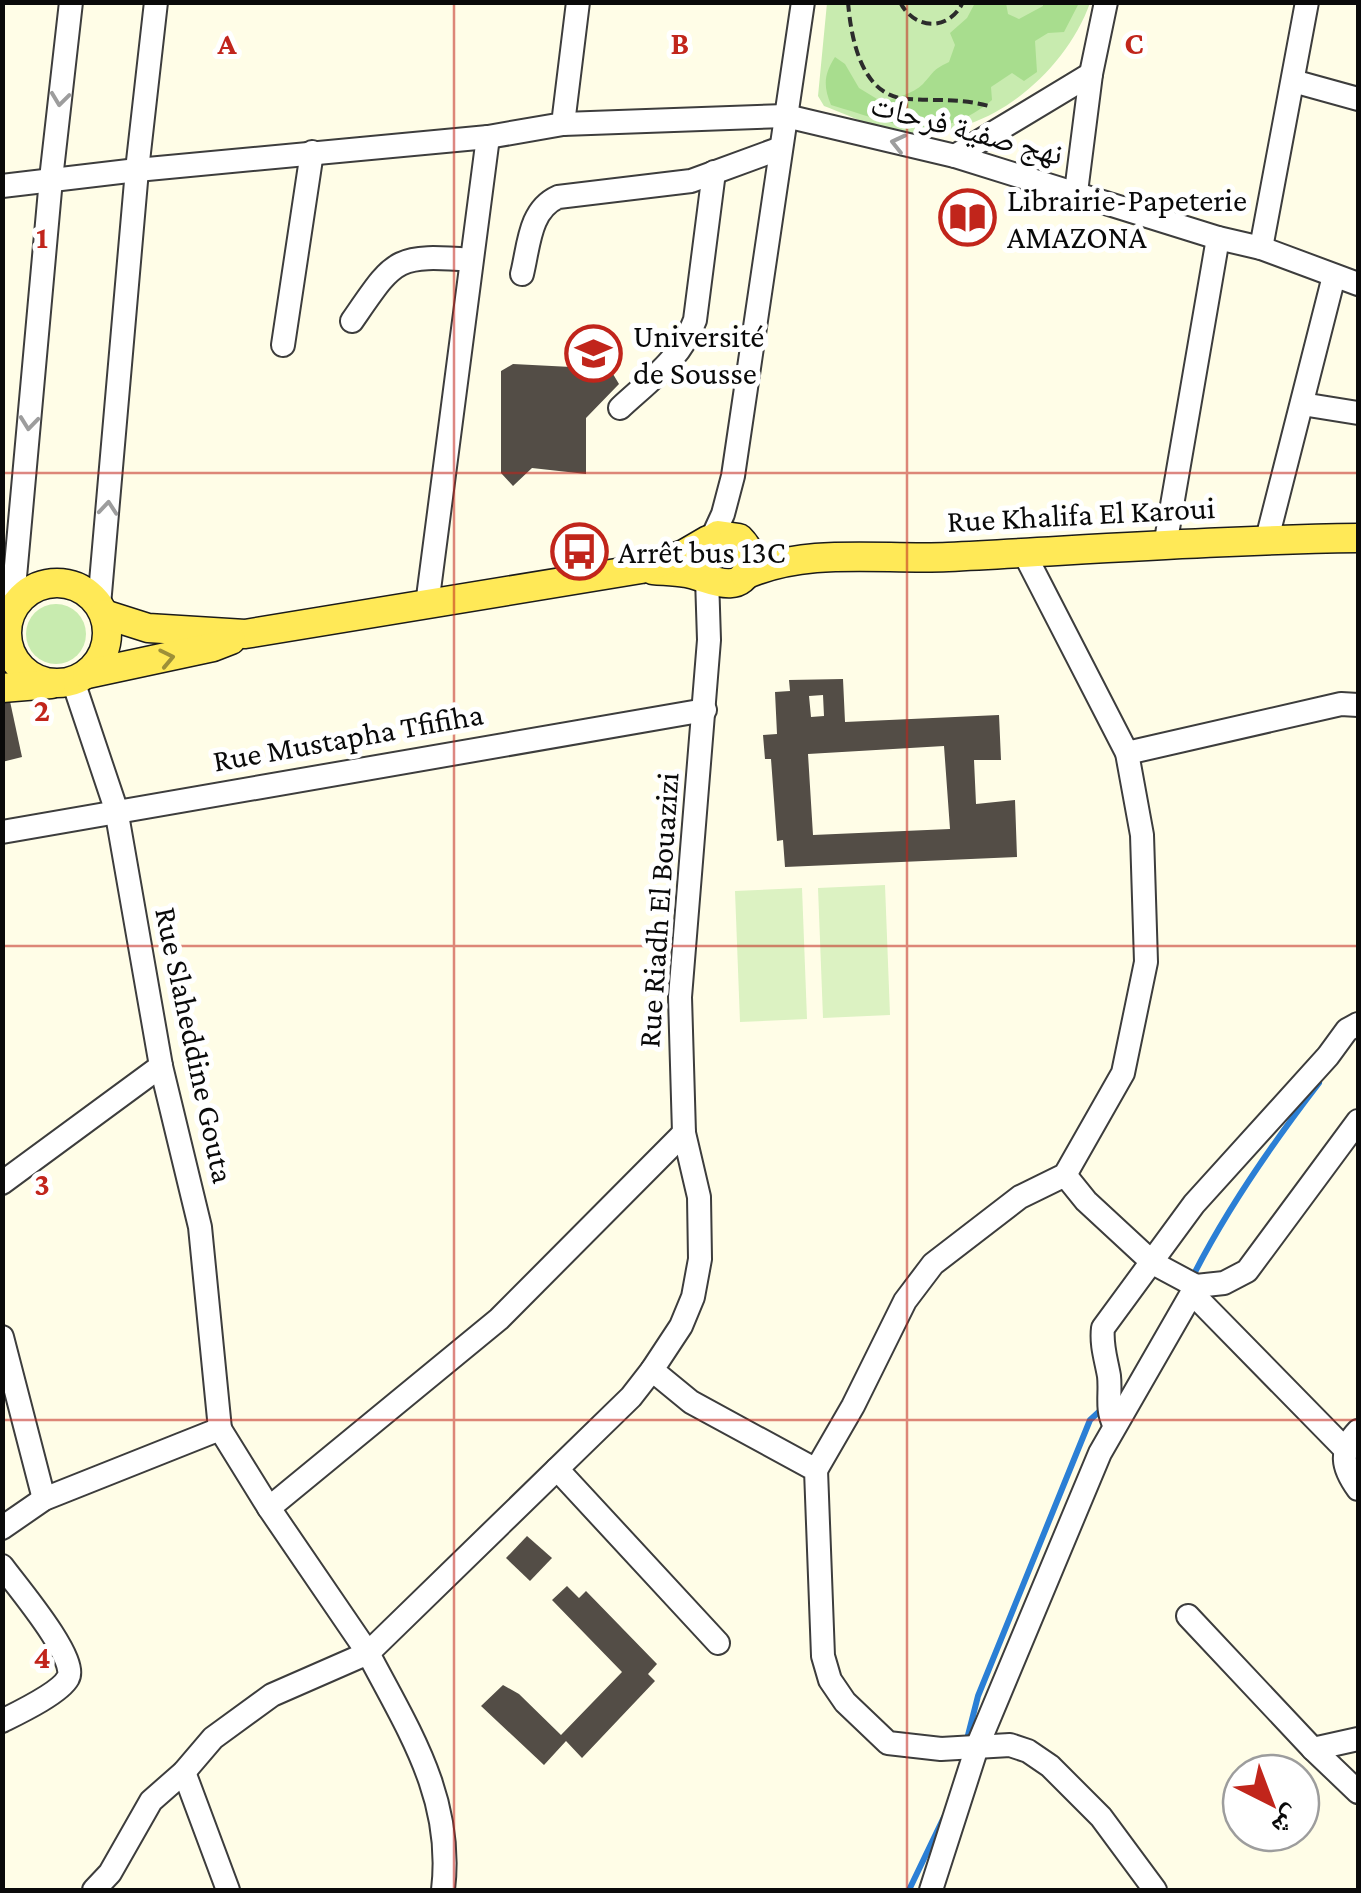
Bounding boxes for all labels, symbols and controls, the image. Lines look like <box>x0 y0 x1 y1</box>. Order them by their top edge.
text: A <box>216 25 237 61</box>
text: B <box>671 25 689 61</box>
text: C <box>1124 25 1144 61</box>
street label: نهج صفية فرحات <box>867 86 1067 174</box>
one-way arrow <box>50 92 71 108</box>
one-way arrow <box>890 134 907 155</box>
place label: Librairie-Papeterie AMAZONA <box>1007 182 1247 255</box>
library icon: Librairie-Papeterie AMAZONA <box>938 188 998 248</box>
text: 1 <box>36 219 48 255</box>
place label: Université de Sousse <box>633 318 764 391</box>
school or university icon: Université de Sousse <box>564 324 624 384</box>
one-way arrow <box>19 415 40 431</box>
street label: Rue Khalifa El Karoui <box>946 489 1216 539</box>
one-way arrow <box>96 499 118 515</box>
bus stop icon: Arrêt bus 13C <box>549 522 609 582</box>
place label: Arrêt bus 13C <box>618 534 786 570</box>
one-way arrow <box>158 648 175 669</box>
text: 2 <box>34 692 50 728</box>
street label: Rue Mustapha Tfifiha <box>210 695 486 779</box>
street label: Rue Riadh El Bouazizi <box>630 771 686 1049</box>
street label: Rue Slaheddine Gouta <box>148 904 242 1187</box>
text: 3 <box>34 1166 50 1202</box>
text: 4 <box>33 1639 51 1675</box>
north arrow <box>1221 1753 1321 1853</box>
text: ش <box>1265 1799 1309 1843</box>

